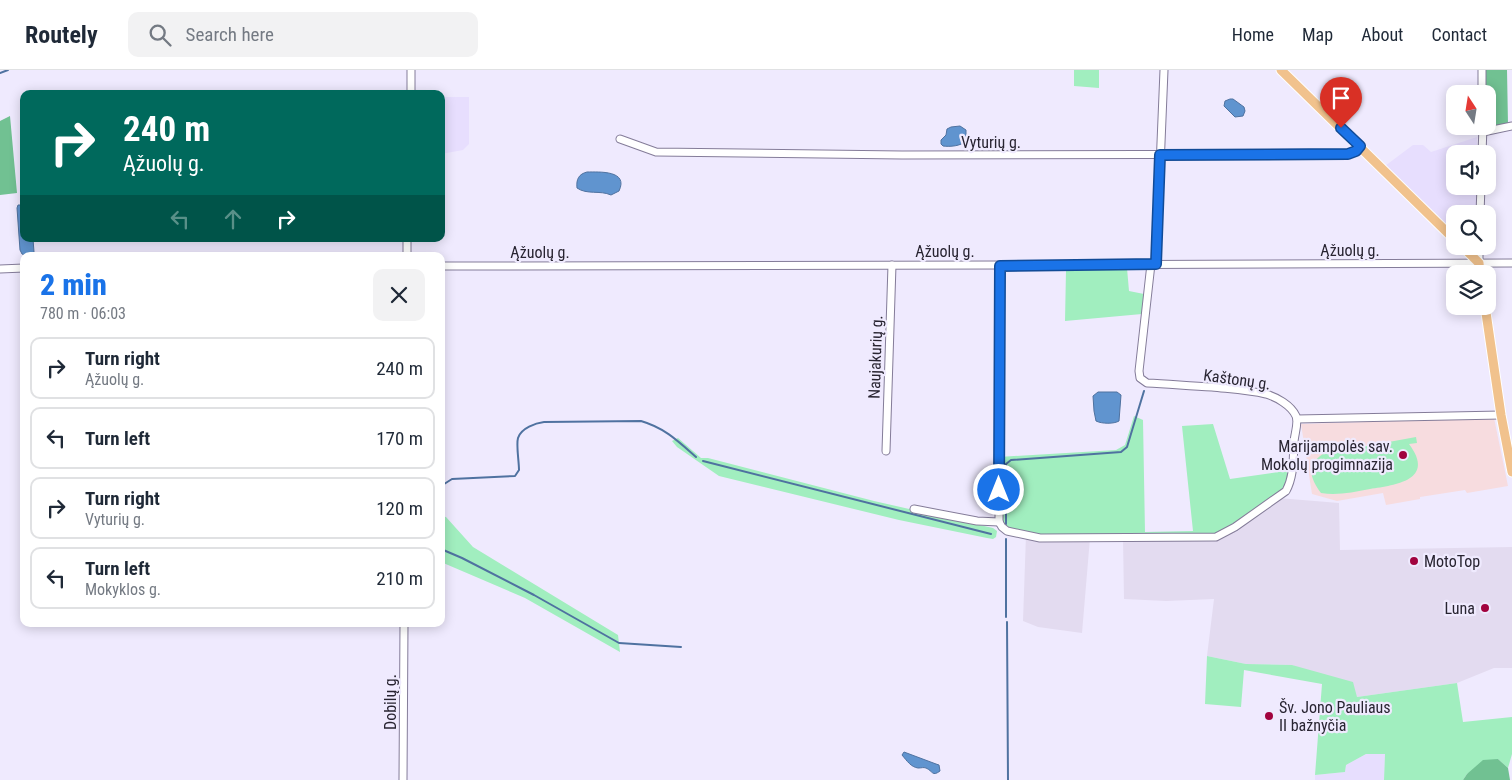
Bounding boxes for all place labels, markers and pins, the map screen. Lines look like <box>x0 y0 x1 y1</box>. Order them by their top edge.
pin <box>1320 77 1362 128</box>
place label: Marijampolės sav. Mokolų progimnazija <box>1261 437 1393 474</box>
marker: Marijampolės sav. Mokolų progimnazija <box>1397 449 1409 461</box>
place label: MotoTop <box>1424 552 1480 571</box>
marker: MotoTop <box>1408 555 1420 567</box>
place label: Luna <box>1445 599 1475 618</box>
marker: Luna <box>1479 602 1491 614</box>
place label: Šv. Jono Pauliaus II bažnyčia <box>1279 698 1391 735</box>
marker: Šv. Jono Pauliaus II bažnyčia <box>1263 710 1275 722</box>

